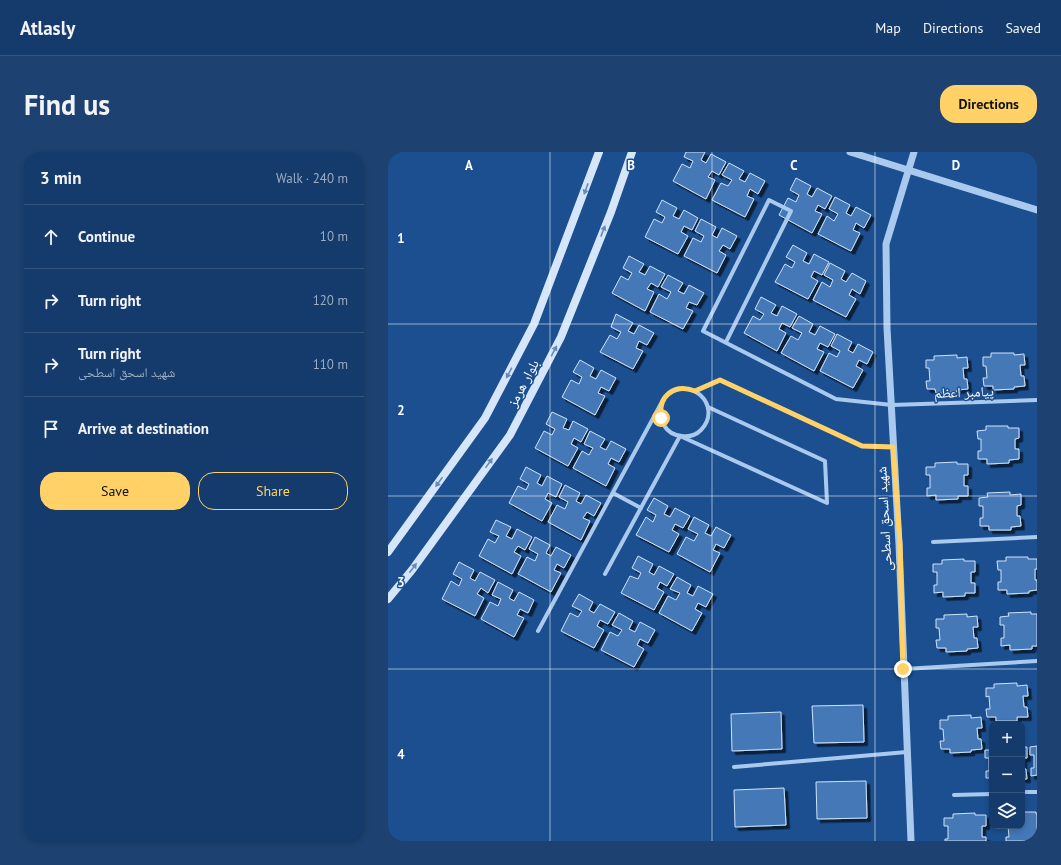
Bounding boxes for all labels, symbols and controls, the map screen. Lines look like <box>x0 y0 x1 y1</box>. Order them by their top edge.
text: Atlasly <box>20 16 75 40</box>
text: Map <box>875 19 901 37</box>
text: Directions <box>923 19 983 37</box>
text: Saved <box>1005 19 1041 37</box>
button: Directions <box>940 85 1037 123</box>
text: Find us <box>24 86 110 123</box>
text: A <box>465 157 473 174</box>
text: B <box>627 157 635 174</box>
text: C <box>790 157 798 174</box>
text: D <box>952 157 960 174</box>
text: 3 min <box>40 167 81 189</box>
text: Walk · 240 m <box>276 170 348 187</box>
one-way arrow <box>582 183 588 195</box>
one-way arrow <box>601 224 607 236</box>
icon: ahead <box>40 226 62 248</box>
text: Continue <box>78 227 135 246</box>
text: 10 m <box>320 228 348 245</box>
text: 1 <box>397 230 405 247</box>
icon: right <box>40 290 62 312</box>
text: Turn right <box>78 291 141 310</box>
text: 120 m <box>313 292 348 309</box>
text: Turn right <box>78 344 141 363</box>
one-way arrow <box>551 345 557 357</box>
icon: right <box>40 354 62 376</box>
text: 110 m <box>313 356 348 373</box>
street label: بلوار هرمز <box>503 356 543 411</box>
text: شهید اسحق اسطحی <box>78 364 175 381</box>
one-way arrow <box>505 367 512 379</box>
street label: پیامبر اعظم <box>934 382 994 403</box>
text: 2 <box>397 402 405 419</box>
route start <box>652 409 670 427</box>
icon: arrive <box>40 418 62 440</box>
text: Arrive at destination <box>78 419 209 438</box>
one-way arrow <box>485 458 493 469</box>
street label: شهید اسحق اسطحی <box>872 466 897 572</box>
button: Save <box>40 472 190 510</box>
button: Share <box>198 472 348 510</box>
one-way arrow <box>435 477 443 488</box>
one-way arrow <box>408 563 417 574</box>
text: 3 <box>397 574 405 591</box>
route end <box>894 660 912 678</box>
map controls <box>989 721 1025 829</box>
button: + <box>989 721 1025 757</box>
text: 4 <box>397 746 405 763</box>
button: − <box>989 757 1025 793</box>
button: layers <box>989 793 1025 829</box>

